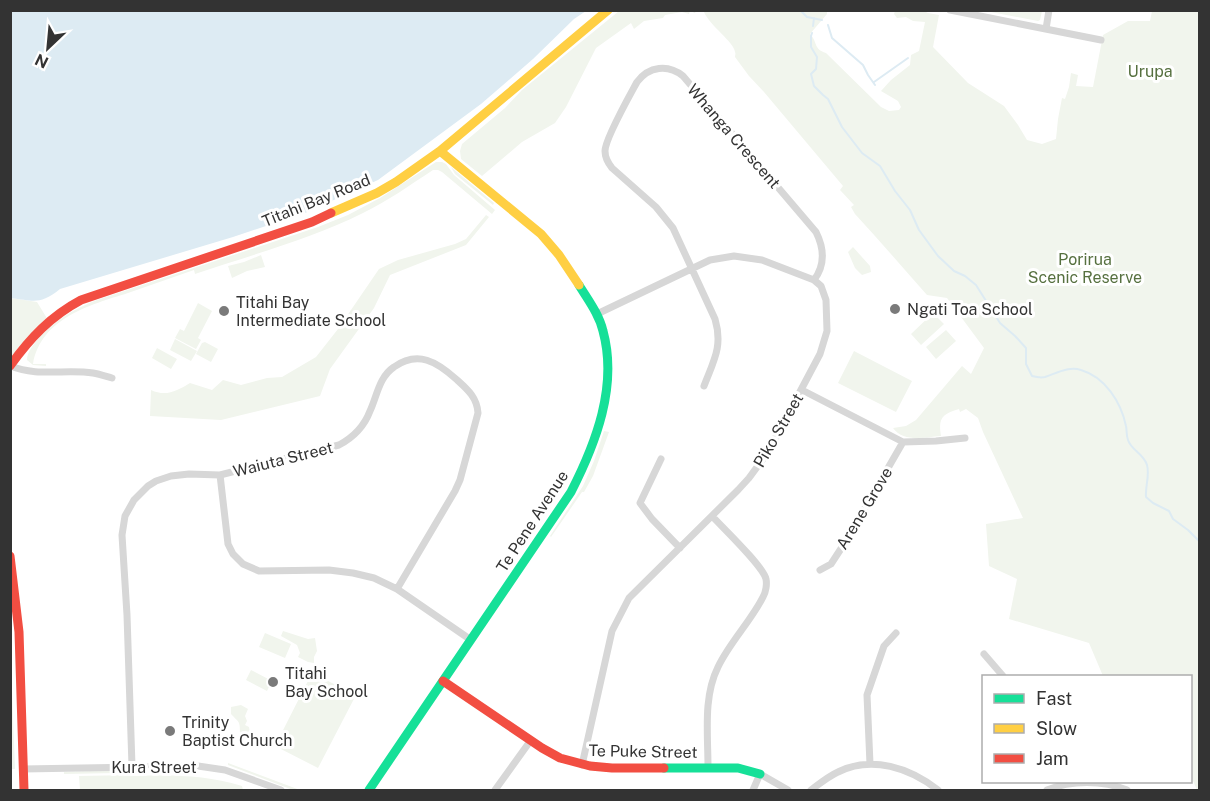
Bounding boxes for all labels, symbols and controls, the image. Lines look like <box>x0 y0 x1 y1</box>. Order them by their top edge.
north arrow <box>18 18 78 78</box>
text: N <box>32 50 51 72</box>
park label: Urupa <box>1127 62 1173 81</box>
street label: Whanga Crescent <box>683 80 784 192</box>
street label: Titahi Bay Road <box>259 170 373 231</box>
park label: Porirua Scenic Reserve <box>1028 250 1142 287</box>
place label: Titahi Bay Intermediate School <box>236 293 386 330</box>
place label: Ngati Toa School <box>907 300 1033 319</box>
marker: Ngati Toa School <box>888 302 902 316</box>
marker: Titahi Bay Intermediate School <box>217 304 231 318</box>
street label: Piko Street <box>750 390 807 471</box>
street label: Waiuta Street <box>231 438 335 481</box>
street label: Arene Grove <box>833 464 896 553</box>
street label: Te Pene Avenue <box>492 467 572 576</box>
place label: Titahi Bay School <box>285 664 368 701</box>
marker: Titahi Bay School <box>266 675 280 689</box>
legend <box>982 675 1192 783</box>
text: Fast <box>1036 688 1072 709</box>
place label: Trinity Baptist Church <box>182 713 293 750</box>
text: Slow <box>1036 718 1077 739</box>
marker: Trinity Baptist Church <box>163 724 177 738</box>
street label: Te Puke Street <box>588 741 698 762</box>
text: Jam <box>1036 748 1069 769</box>
street label: Kura Street <box>111 758 197 777</box>

